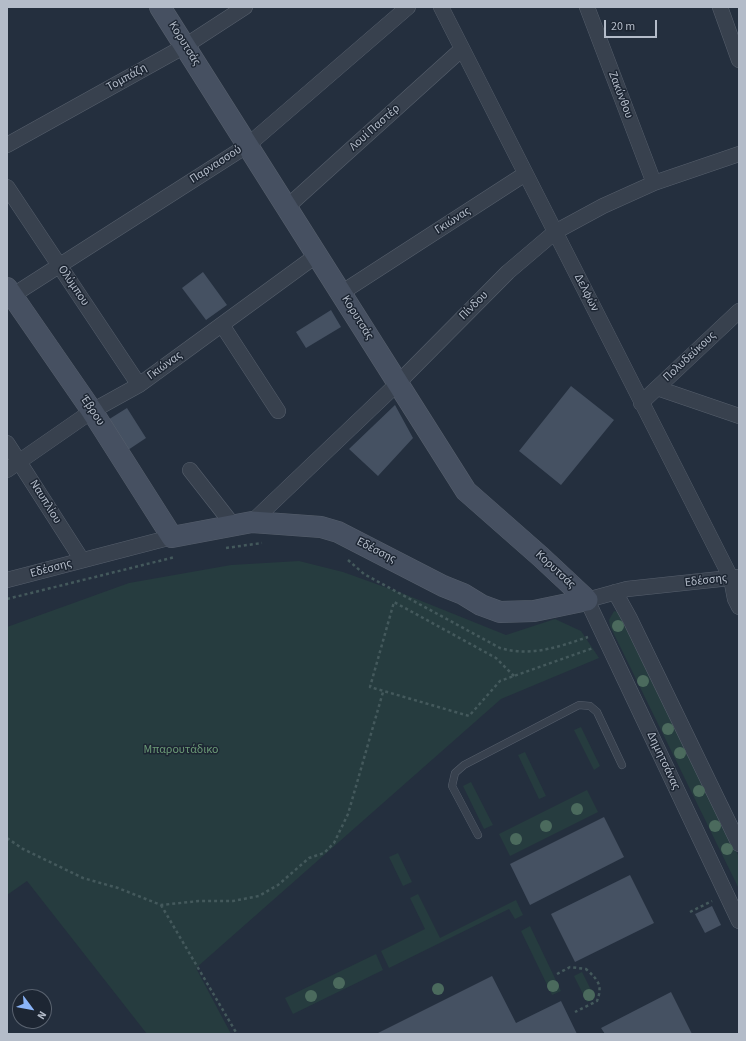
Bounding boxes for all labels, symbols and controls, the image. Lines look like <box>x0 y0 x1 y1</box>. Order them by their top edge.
scale bar <box>606 12 659 38</box>
text: 20 m <box>611 18 635 35</box>
street label: Κορυτσάς <box>165 19 203 69</box>
street label: Τομπάζη <box>104 61 150 95</box>
street label: Ζακύνθου <box>604 69 636 121</box>
street label: Λουί Παστέρ <box>347 102 403 154</box>
street label: Παρνασσού <box>187 143 245 187</box>
street label: Γκιώνας <box>432 204 474 238</box>
street label: Ολύμπου <box>54 263 92 309</box>
street label: Δελφών <box>570 272 602 314</box>
street label: Πίνδου <box>456 288 492 324</box>
street label: Κορυτσάς <box>338 293 376 343</box>
street label: Πολυδεύκους <box>661 329 719 385</box>
street label: Γκιώνας <box>145 348 185 384</box>
street label: Έβρου <box>77 393 107 429</box>
street label: Ναυπλίου <box>26 477 64 527</box>
street label: Εδέσσης <box>354 535 398 567</box>
street label: Κορυτσάς <box>532 548 578 592</box>
street label: Εδέσσης <box>29 557 73 581</box>
street label: Εδέσσης <box>684 571 728 591</box>
street label: Δημητσάνας <box>643 729 683 793</box>
park label: Μπαρουτάδικο <box>144 743 218 757</box>
north arrow <box>12 989 52 1029</box>
text: N <box>33 1008 50 1022</box>

